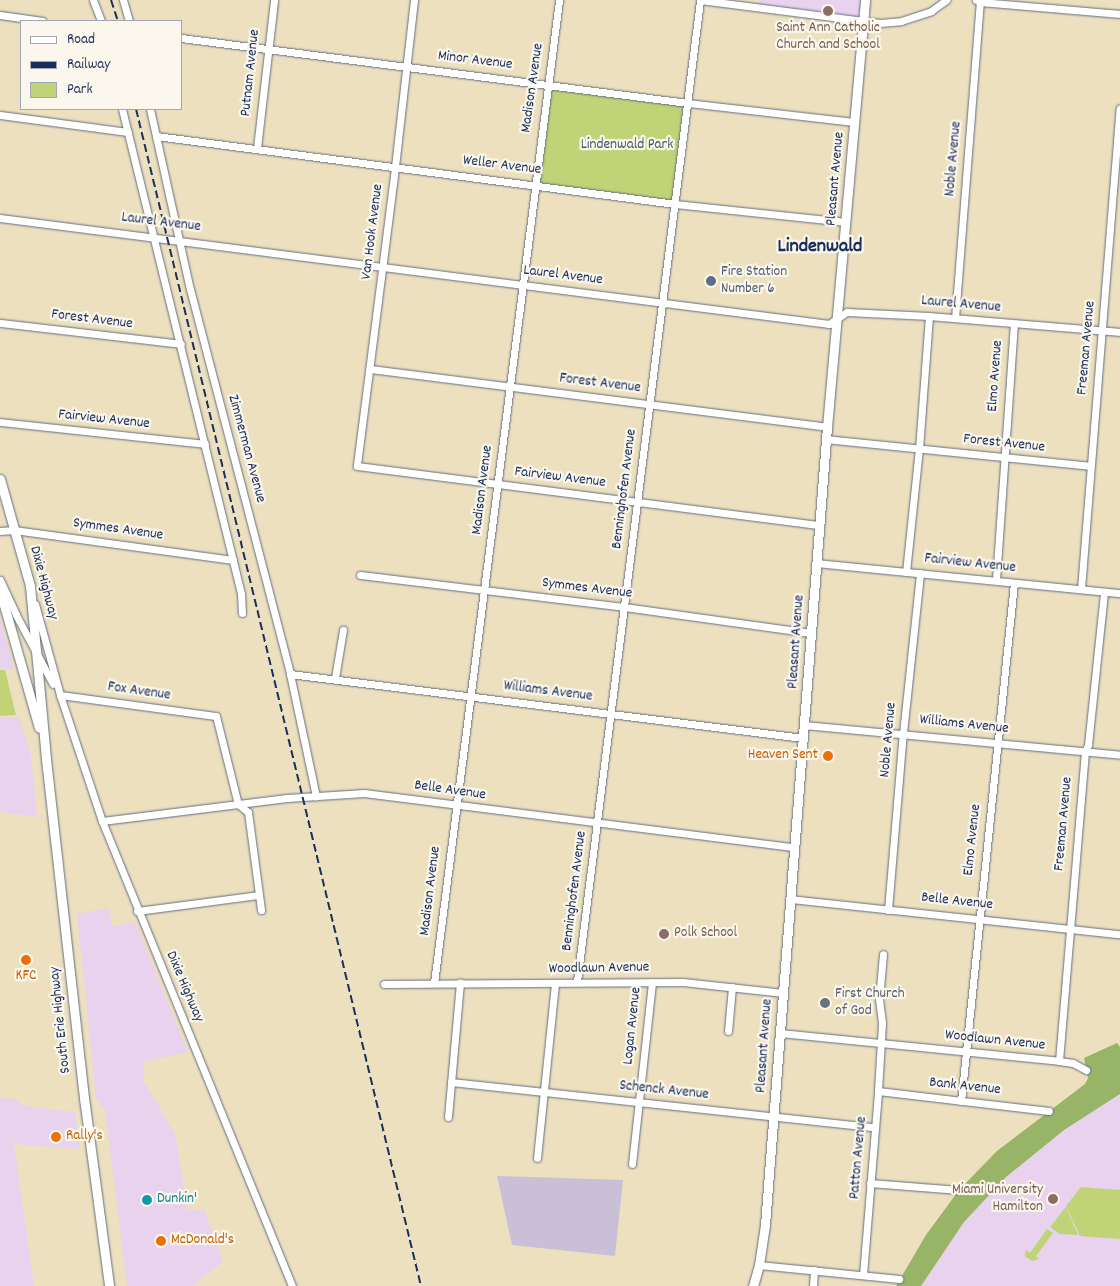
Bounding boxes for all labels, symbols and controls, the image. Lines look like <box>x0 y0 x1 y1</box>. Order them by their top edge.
marker: Saint Ann Catholic Church and School <box>822 5 834 17</box>
place label: Saint Ann Catholic Church and School <box>776 19 880 54</box>
legend <box>20 20 182 110</box>
text: Road <box>67 29 95 51</box>
street label: Putnam Avenue <box>237 29 265 117</box>
street label: Madison Avenue <box>518 42 548 134</box>
street label: Minor Avenue <box>437 47 513 75</box>
text: Railway <box>67 54 110 76</box>
text: Park <box>67 79 93 101</box>
street label: Noble Avenue <box>942 121 966 197</box>
street label: Pleasant Avenue <box>823 131 849 227</box>
park label: Lindenwald Park <box>581 137 673 155</box>
street label: Weller Avenue <box>462 152 542 180</box>
street label: Van Hook Avenue <box>358 183 388 281</box>
street label: Laurel Avenue <box>120 209 202 237</box>
district label: Lindenwald <box>778 235 862 259</box>
street label: Laurel Avenue <box>522 262 604 290</box>
place label: Fire Station Number 6 <box>721 263 787 298</box>
marker: Fire Station Number 6 <box>705 275 717 287</box>
street label: Laurel Avenue <box>920 293 1002 317</box>
street label: Freeman Avenue <box>1074 300 1100 396</box>
street label: Forest Avenue <box>50 306 134 334</box>
street label: Elmo Avenue <box>985 340 1007 412</box>
street label: Forest Avenue <box>558 370 642 398</box>
street label: Zimmerman Avenue <box>223 393 269 505</box>
street label: Fairview Avenue <box>57 406 151 434</box>
street label: Benninghofen Avenue <box>609 428 641 550</box>
street label: Forest Avenue <box>962 431 1046 457</box>
street label: Madison Avenue <box>469 444 497 536</box>
street label: Fairview Avenue <box>513 463 607 493</box>
street label: Symmes Avenue <box>72 515 164 545</box>
street label: Dixie Highway <box>25 544 61 622</box>
street label: Fairview Avenue <box>923 550 1017 578</box>
street label: Symmes Avenue <box>541 575 633 603</box>
street label: Pleasant Avenue <box>785 594 809 690</box>
street label: Williams Avenue <box>503 678 593 706</box>
street label: Fox Avenue <box>106 679 172 705</box>
street label: Noble Avenue <box>877 702 901 778</box>
street label: Williams Avenue <box>919 711 1009 739</box>
place label: Heaven Sent <box>748 747 818 765</box>
marker: Heaven Sent <box>822 750 834 762</box>
street label: Freeman Avenue <box>1051 776 1077 872</box>
street label: Belle Avenue <box>413 777 487 805</box>
street label: Elmo Avenue <box>960 803 986 877</box>
street label: Benninghofen Avenue <box>559 830 591 952</box>
street label: Madison Avenue <box>417 845 445 937</box>
street label: Belle Avenue <box>920 889 994 915</box>
place label: Polk School <box>674 925 737 943</box>
marker: Polk School <box>658 928 670 940</box>
street label: Dixie Highway <box>161 949 207 1025</box>
marker: KFC <box>20 954 32 966</box>
street label: Woodlawn Avenue <box>549 959 649 979</box>
street label: South Erie Highway <box>46 966 76 1074</box>
place label: KFC <box>15 968 37 986</box>
place label: First Church of God <box>835 985 904 1020</box>
street label: Logan Avenue <box>620 986 646 1066</box>
marker: First Church of God <box>819 997 831 1009</box>
street label: Pleasant Avenue <box>753 998 777 1094</box>
street label: Woodlawn Avenue <box>944 1027 1046 1055</box>
street label: Bank Avenue <box>928 1074 1002 1100</box>
street label: Schenck Avenue <box>618 1077 710 1105</box>
street label: Patton Avenue <box>846 1116 872 1200</box>
place label: Rally's <box>66 1128 103 1146</box>
marker: Rally's <box>50 1131 62 1143</box>
place label: Miami University Hamilton <box>952 1181 1043 1216</box>
place label: Dunkin' <box>157 1191 197 1209</box>
marker: Miami University Hamilton <box>1047 1193 1059 1205</box>
marker: Dunkin' <box>141 1194 153 1206</box>
place label: McDonald's <box>171 1232 234 1250</box>
marker: McDonald's <box>155 1235 167 1247</box>

